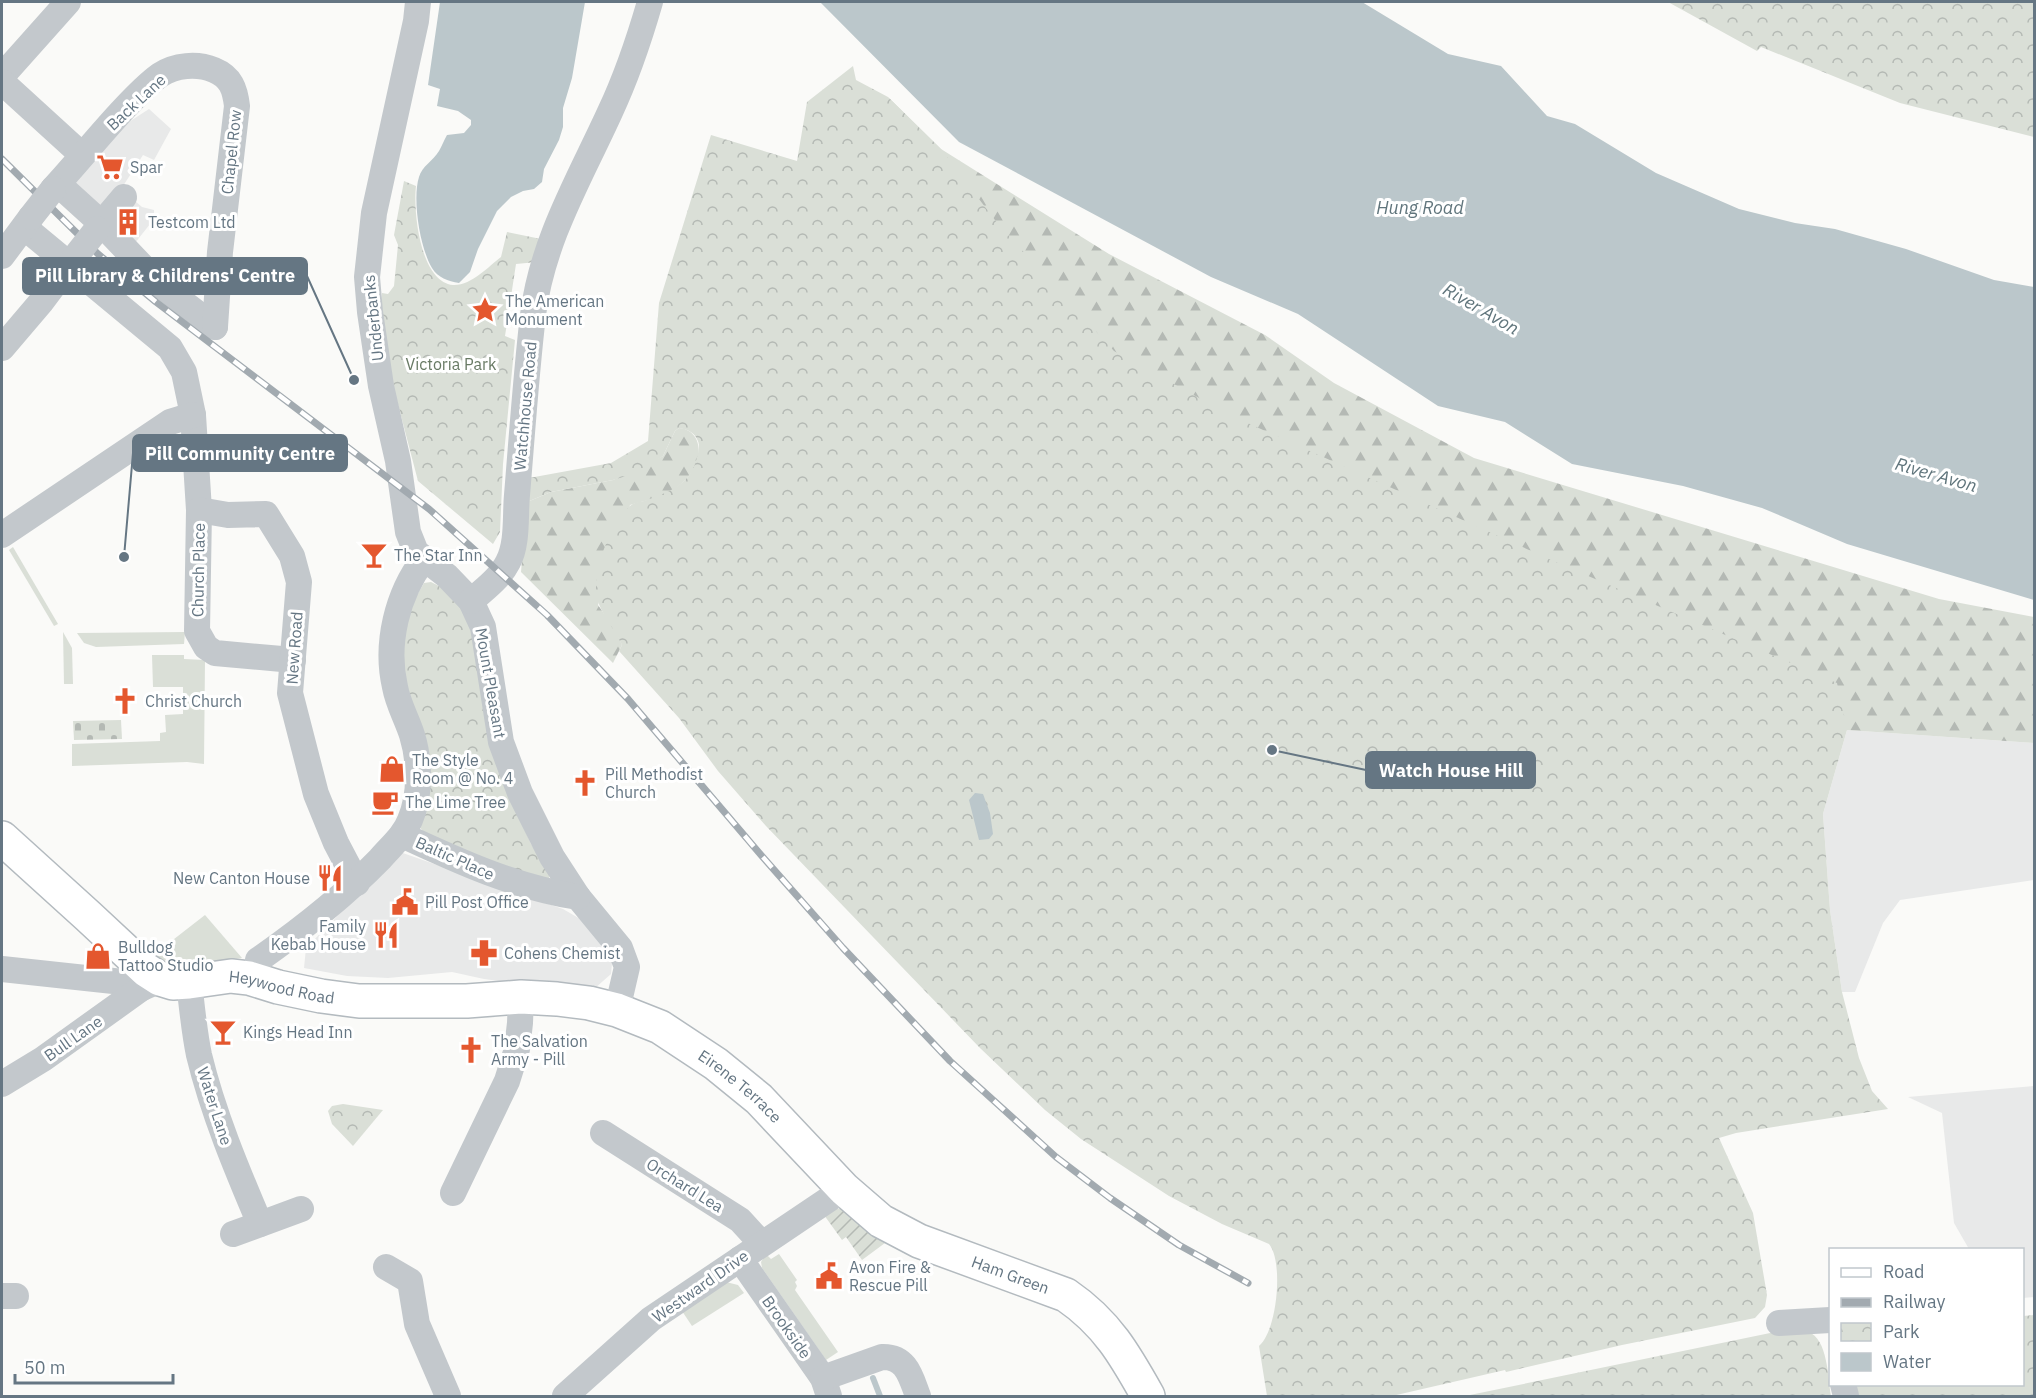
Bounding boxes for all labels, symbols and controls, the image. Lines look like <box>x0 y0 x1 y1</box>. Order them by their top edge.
street label: Back Lane <box>102 69 170 134</box>
street label: Chapel Row <box>217 109 245 195</box>
supermarket icon: Spar <box>95 152 125 182</box>
place label: Spar <box>130 157 163 177</box>
water label: Hung Road <box>1376 196 1464 219</box>
building icon: Testcom Ltd <box>113 207 143 237</box>
place label: Testcom Ltd <box>148 212 235 232</box>
callout: Pill Library & Childrens' Centre <box>23 258 307 294</box>
text: Pill Library & Childrens' Centre <box>35 264 295 287</box>
street label: Underbanks <box>359 274 387 362</box>
water label: River Avon <box>1439 278 1523 340</box>
place label: The American Monument <box>505 291 604 329</box>
place icon: The American Monument <box>470 295 500 325</box>
street label: Watchhouse Road <box>509 341 541 471</box>
park label: Victoria Park <box>406 354 497 374</box>
callout: Pill Community Centre <box>133 435 347 471</box>
text: Pill Community Centre <box>145 442 335 465</box>
water label: River Avon <box>1893 452 1980 497</box>
street label: Church Place <box>187 523 209 617</box>
bar icon: The Star Inn <box>359 540 389 570</box>
place label: The Star Inn <box>394 545 482 565</box>
street label: New Road <box>281 611 307 685</box>
street label: Mount Pleasant <box>471 626 511 740</box>
church icon: Christ Church <box>110 686 140 716</box>
place label: Christ Church <box>145 691 242 711</box>
place label: The Style Room @ No. 4 <box>412 750 513 788</box>
callout: Watch House Hill <box>1366 752 1535 788</box>
shop icon: The Style Room @ No. 4 <box>377 754 407 784</box>
text: Watch House Hill <box>1379 759 1524 782</box>
place label: Pill Methodist Church <box>605 764 703 802</box>
church icon: Pill Methodist Church <box>570 768 600 798</box>
cafe icon: The Lime Tree <box>370 787 400 817</box>
place label: The Lime Tree <box>405 792 506 812</box>
street label: Baltic Place <box>413 832 498 884</box>
restaurant icon: New Canton House <box>315 863 345 893</box>
place label: New Canton House <box>173 868 310 888</box>
public building icon: Pill Post Office <box>390 887 420 917</box>
place label: Pill Post Office <box>425 892 529 912</box>
place label: Family Kebab House <box>271 916 366 954</box>
restaurant icon: Family Kebab House <box>371 920 401 950</box>
place label: Bulldog Tattoo Studio <box>118 937 214 975</box>
pharmacy icon: Cohens Chemist <box>469 938 499 968</box>
shop icon: Bulldog Tattoo Studio <box>83 941 113 971</box>
place label: Cohens Chemist <box>504 943 621 963</box>
street label: Heywood Road <box>228 966 336 1008</box>
street label: Bull Lane <box>40 1011 106 1065</box>
bar icon: Kings Head Inn <box>208 1017 238 1047</box>
place label: Kings Head Inn <box>243 1022 353 1042</box>
place label: The Salvation Army - Pill <box>491 1031 588 1069</box>
church icon: The Salvation Army - Pill <box>456 1035 486 1065</box>
street label: Eirene Terrace <box>694 1045 786 1127</box>
street label: Water Lane <box>193 1064 237 1148</box>
street label: Orchard Lea <box>643 1154 727 1217</box>
street label: Westward Drive <box>648 1245 752 1327</box>
legend <box>1829 1248 2024 1386</box>
street label: Ham Green <box>969 1251 1052 1298</box>
place label: Avon Fire & Rescue Pill <box>849 1257 931 1295</box>
text: Road <box>1883 1260 1924 1283</box>
public building icon: Avon Fire & Rescue Pill <box>814 1261 844 1291</box>
text: Railway <box>1883 1290 1945 1313</box>
street label: Brookside <box>758 1292 816 1363</box>
text: Park <box>1883 1320 1920 1343</box>
scale bar <box>15 1347 172 1385</box>
text: Water <box>1883 1350 1932 1373</box>
text: 50 m <box>24 1356 66 1379</box>

